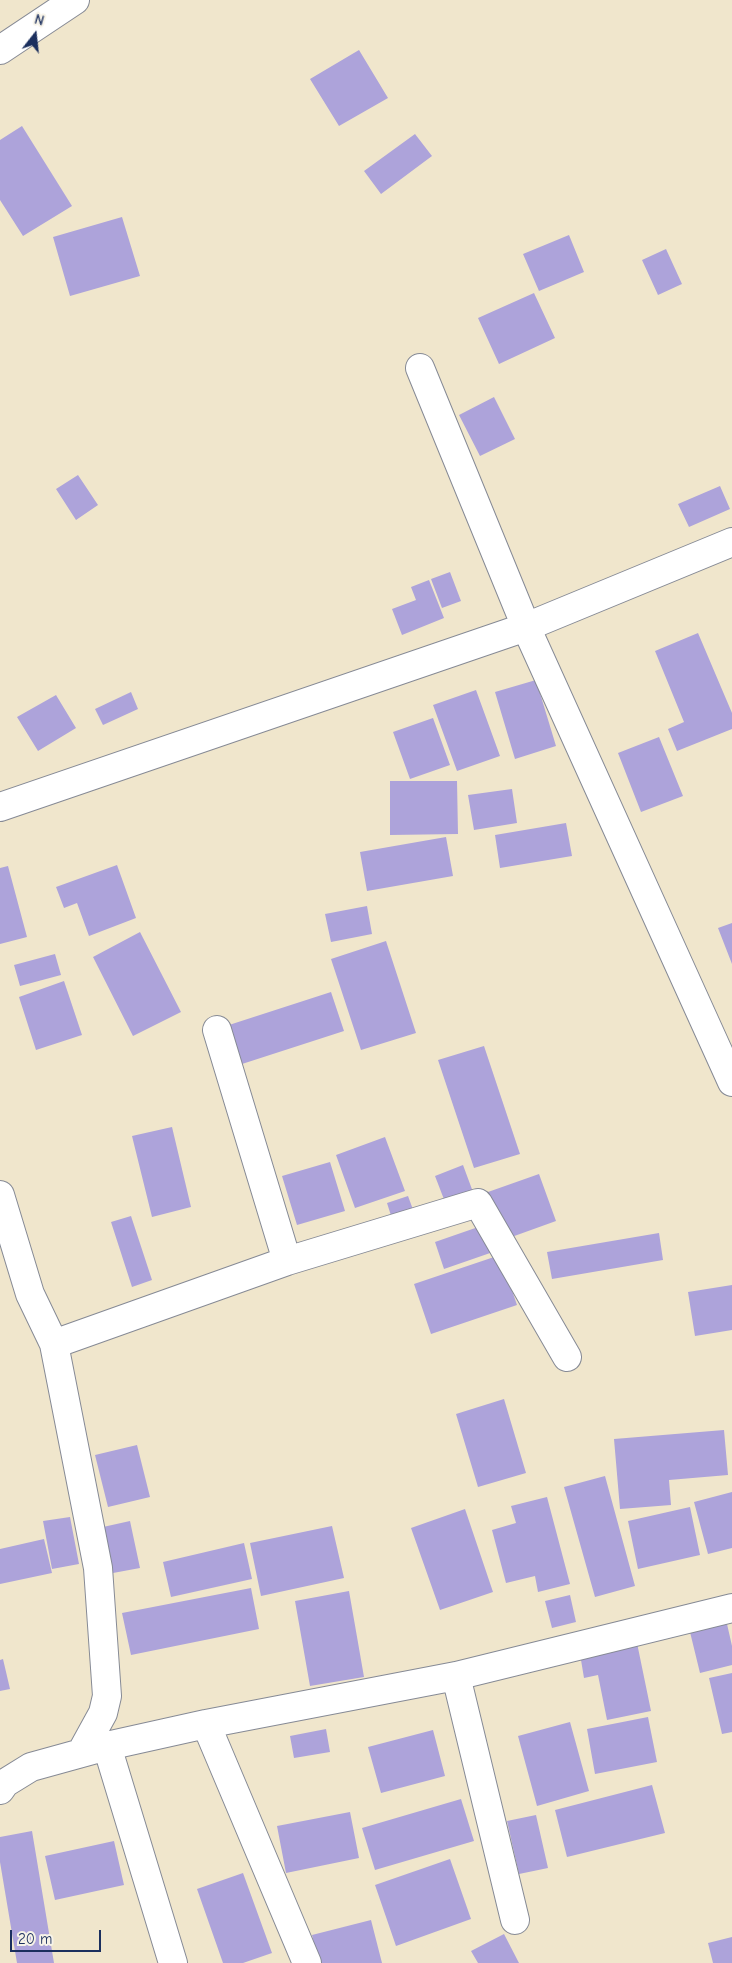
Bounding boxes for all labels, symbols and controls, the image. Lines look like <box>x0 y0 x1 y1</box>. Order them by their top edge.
north arrow <box>10 10 60 60</box>
text: N <box>33 11 46 30</box>
scale bar <box>12 1920 104 1952</box>
text: 20 m <box>18 1930 52 1948</box>

